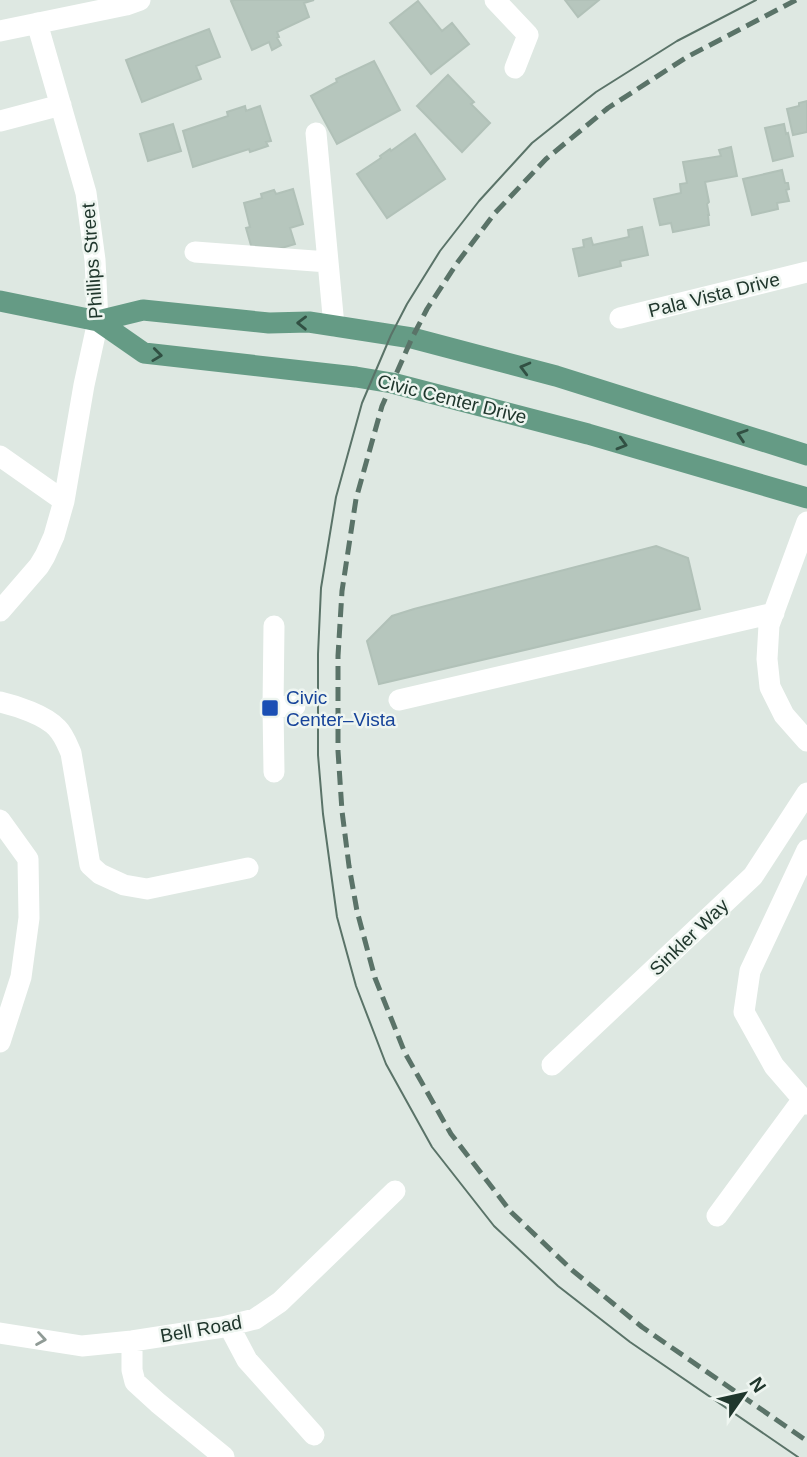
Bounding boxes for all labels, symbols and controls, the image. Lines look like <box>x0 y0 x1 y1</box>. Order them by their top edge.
street label: Phillips Street <box>77 202 107 320</box>
street label: Pala Vista Drive <box>646 269 782 321</box>
one-way arrow <box>296 315 307 330</box>
one-way arrow <box>151 347 162 362</box>
one-way arrow <box>519 361 531 376</box>
street label: Civic Center Drive <box>375 370 529 428</box>
one-way arrow <box>736 428 748 443</box>
one-way arrow <box>616 435 628 450</box>
place label: Civic Center–Vista <box>286 687 396 730</box>
marker: Civic Center–Vista <box>260 698 280 718</box>
street label: Sinkler Way <box>646 894 733 980</box>
street label: Bell Road <box>159 1312 243 1346</box>
one-way arrow <box>35 1332 47 1347</box>
north arrow <box>709 1359 779 1429</box>
text: N <box>745 1373 770 1396</box>

